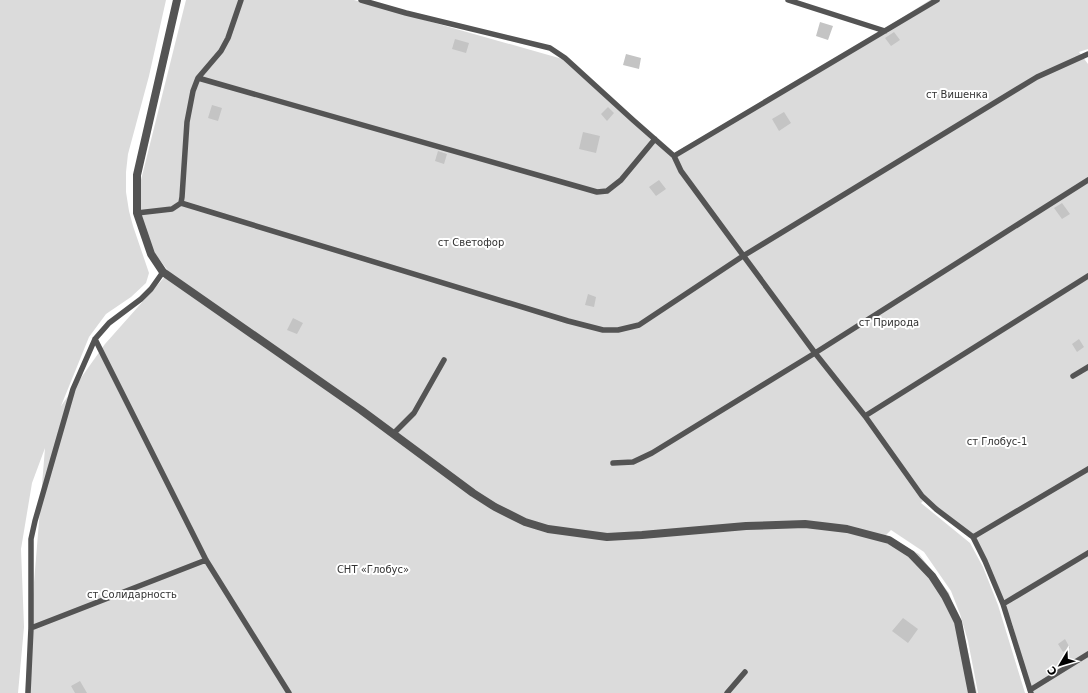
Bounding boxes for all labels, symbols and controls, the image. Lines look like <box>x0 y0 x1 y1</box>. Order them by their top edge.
park label: ст Вишенка <box>926 89 988 100</box>
park label: ст Светофор <box>438 237 504 248</box>
park label: ст Природа <box>859 317 919 328</box>
park label: ст Глобус-1 <box>967 436 1027 447</box>
park label: СНТ «Глобус» <box>337 564 409 575</box>
park label: ст Солидарность <box>87 589 177 600</box>
north arrow <box>1040 645 1080 685</box>
text: С <box>1045 664 1060 678</box>

